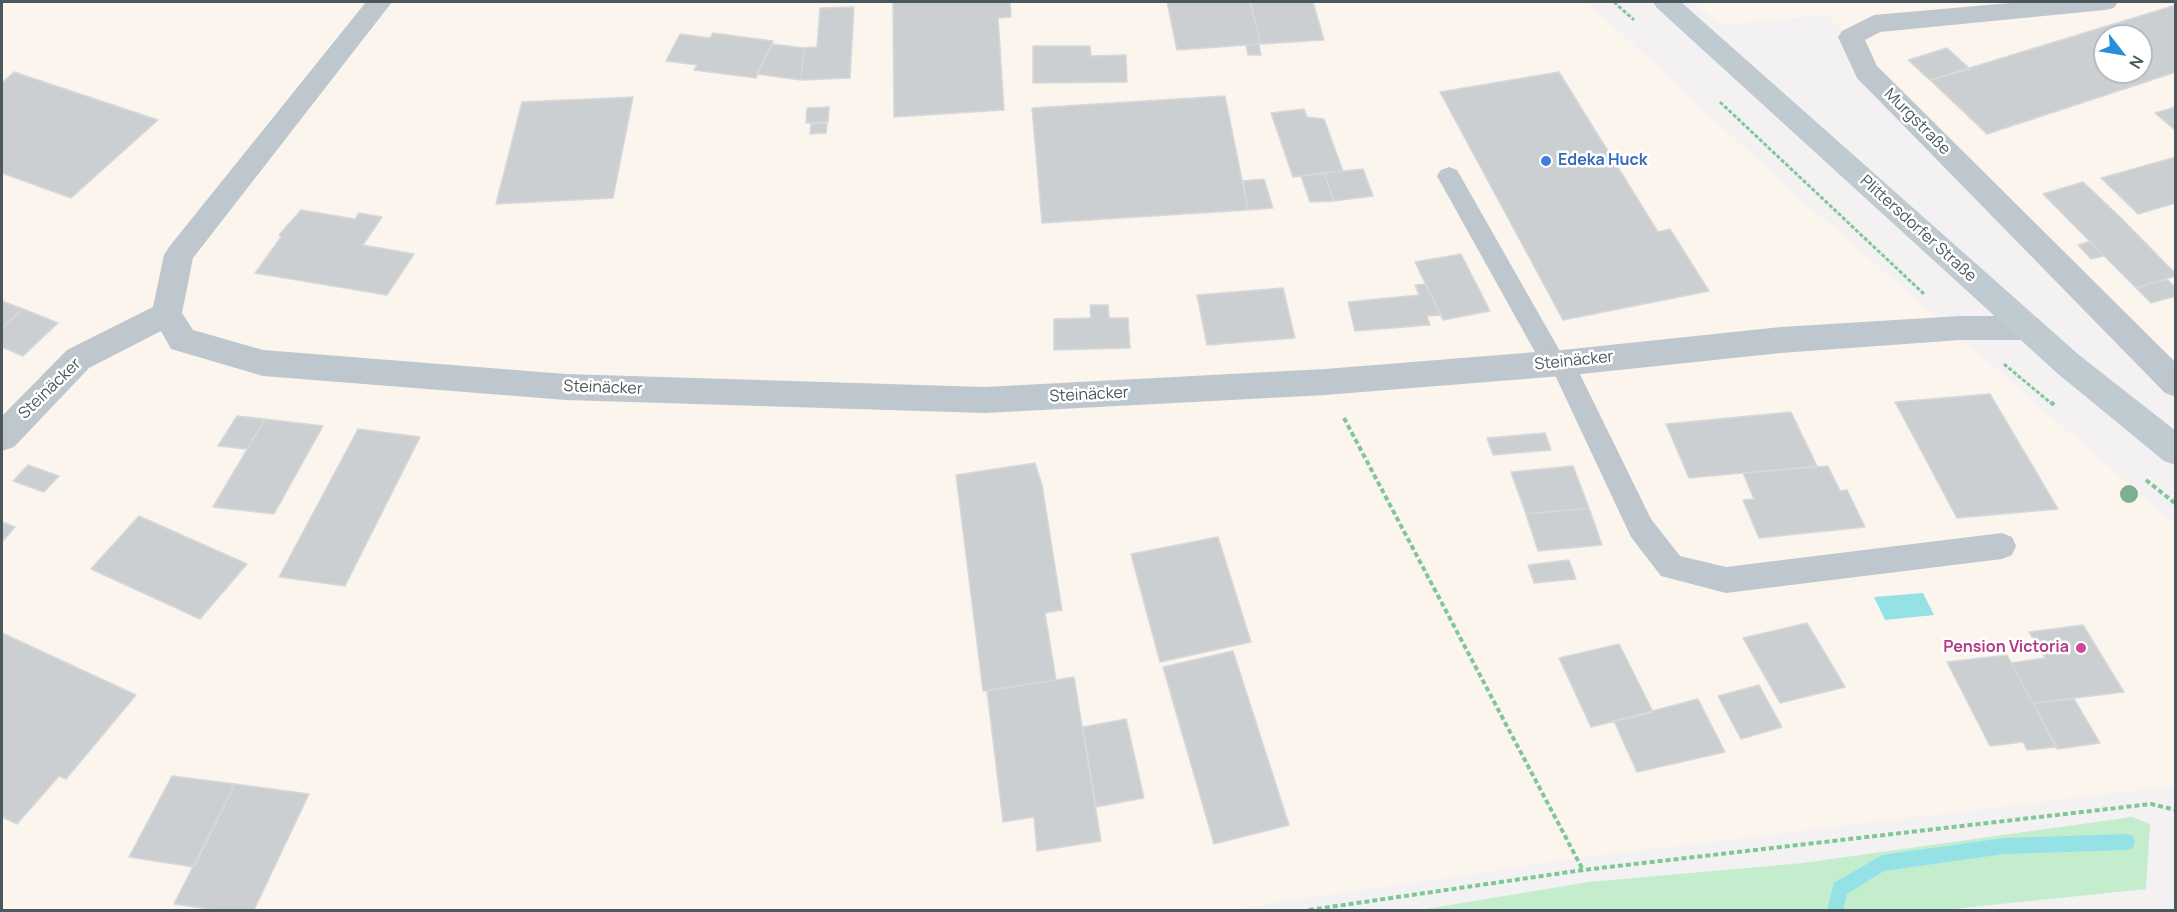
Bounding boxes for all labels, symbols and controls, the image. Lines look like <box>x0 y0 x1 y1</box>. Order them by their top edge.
north arrow <box>2093 24 2153 84</box>
text: N <box>2124 52 2149 73</box>
street label: Murgstraße <box>1880 85 1954 159</box>
place label: Edeka Huck <box>1558 151 1647 171</box>
marker: Edeka Huck <box>1539 154 1553 168</box>
street label: Plittersdorfer Straße <box>1856 172 1980 286</box>
street label: Steinäcker <box>1534 347 1614 375</box>
street label: Steinäcker <box>15 355 85 423</box>
street label: Steinäcker <box>563 377 643 399</box>
street label: Steinäcker <box>1049 383 1129 407</box>
place label: Pension Victoria <box>1943 638 2069 658</box>
marker: Pension Victoria <box>2074 641 2088 655</box>

